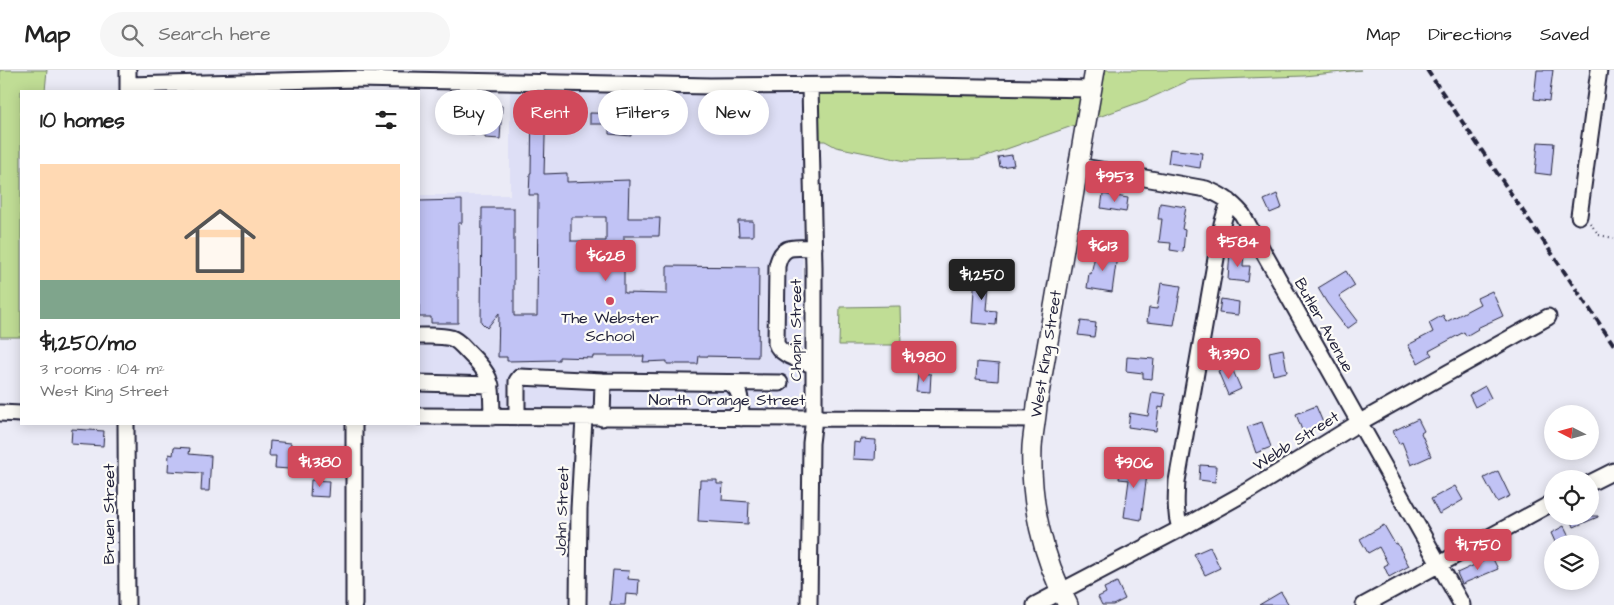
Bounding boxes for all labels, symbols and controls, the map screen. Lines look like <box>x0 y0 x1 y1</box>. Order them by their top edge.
search box <box>100 12 450 57</box>
text: Map <box>25 18 70 52</box>
icon: search <box>118 21 146 49</box>
text: Search here <box>158 21 271 48</box>
text: Map <box>1366 22 1400 47</box>
text: Directions <box>1428 22 1512 47</box>
text: Saved <box>1540 22 1589 47</box>
chip: Buy <box>435 90 503 135</box>
chip: Rent <box>513 90 588 135</box>
chip: Filters <box>598 90 688 135</box>
chip: New <box>698 90 769 135</box>
text: 10 homes <box>40 106 125 135</box>
icon: filters <box>372 106 400 134</box>
pin: $953 <box>1085 160 1145 203</box>
text: $953 <box>1096 166 1134 188</box>
icon: home <box>175 196 265 286</box>
pin: $584 <box>1208 226 1268 268</box>
pin: $613 <box>1073 230 1133 272</box>
text: $584 <box>1217 231 1259 253</box>
text: $613 <box>1088 235 1118 257</box>
pin: $628 <box>576 240 636 282</box>
text: $628 <box>587 245 625 267</box>
pin: $1,250 <box>941 258 1023 301</box>
text: $1,250 <box>960 264 1004 286</box>
street label: Butler Avenue <box>1289 274 1359 376</box>
street label: Chapin Street <box>785 278 807 381</box>
street label: West King Street <box>1025 288 1068 419</box>
marker: The Webster School <box>604 295 616 307</box>
place label: The Webster School <box>561 307 659 347</box>
text: $1,250/mo <box>40 329 136 358</box>
pin: $1,390 <box>1188 338 1270 380</box>
pin: $1,980 <box>883 340 965 383</box>
text: $1,390 <box>1208 343 1250 365</box>
text: $1,980 <box>902 346 946 368</box>
text: 3 rooms · 104 m² <box>40 358 165 380</box>
text: West King Street <box>40 380 169 402</box>
street label: North Orange Street <box>648 389 806 412</box>
north arrow <box>1544 405 1599 460</box>
map controls <box>1544 405 1599 590</box>
street label: Webb Street <box>1249 406 1344 476</box>
pin: $1,380 <box>279 446 361 488</box>
pin: $906 <box>1104 446 1164 489</box>
text: $1,380 <box>299 451 341 473</box>
text: $906 <box>1115 452 1153 474</box>
street label: Bruen Street <box>98 463 120 564</box>
street label: John Street <box>549 466 575 556</box>
button: locate <box>1544 470 1599 525</box>
pin: $1,750 <box>1437 528 1519 571</box>
text: $1,750 <box>1455 534 1501 556</box>
button: layers <box>1544 535 1599 590</box>

